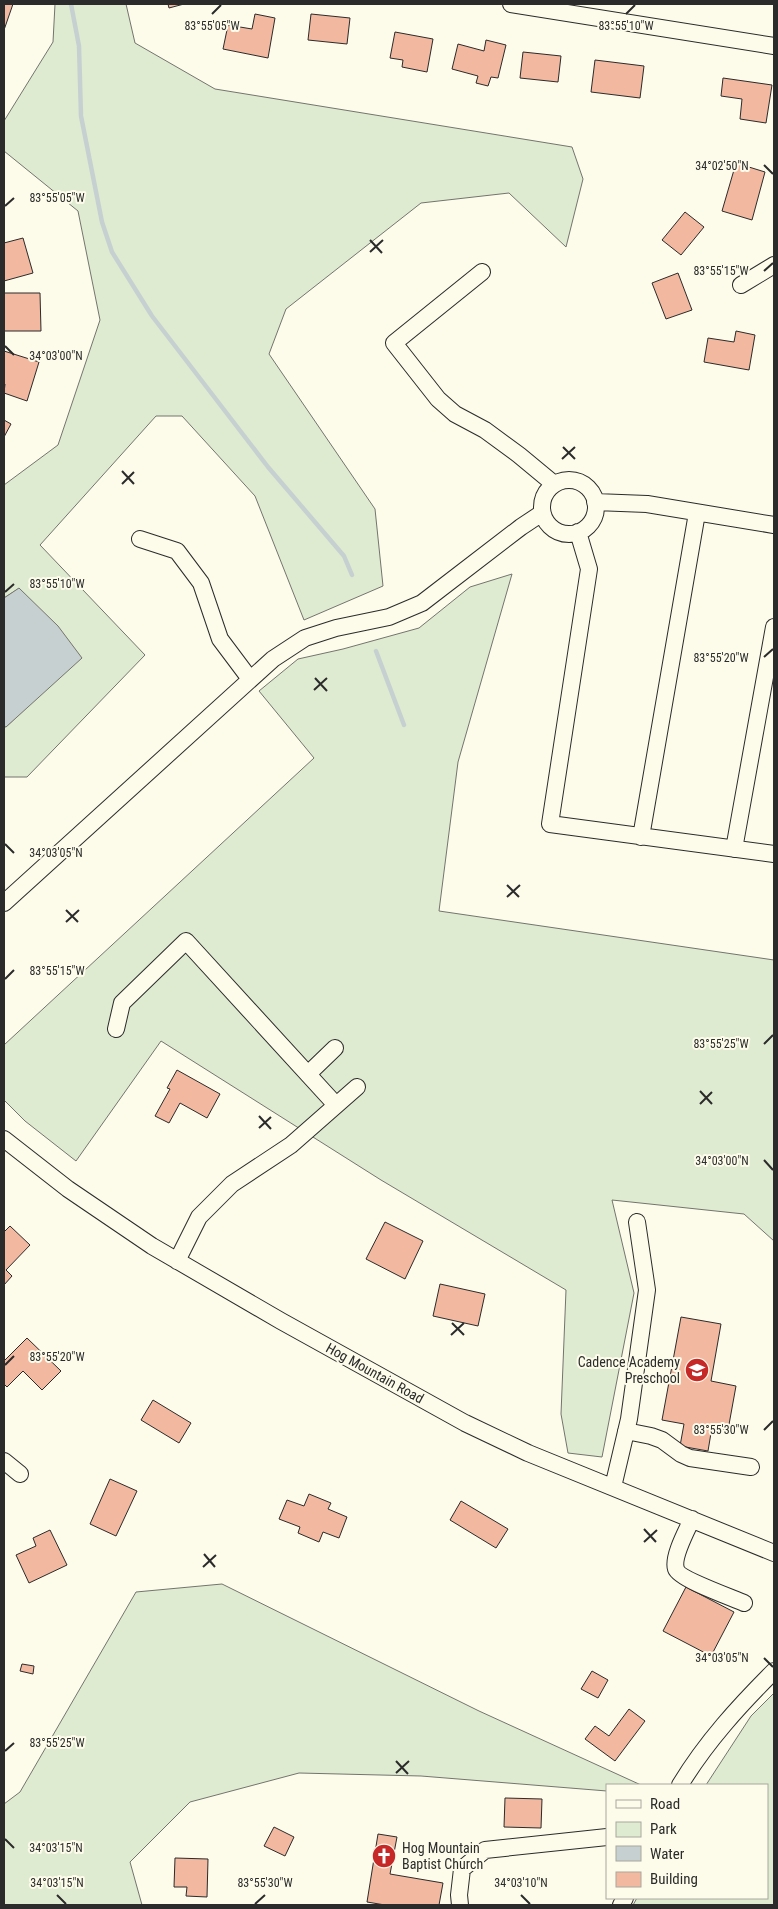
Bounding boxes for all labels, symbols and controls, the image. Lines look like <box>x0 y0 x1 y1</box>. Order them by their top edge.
text: 83°55'05"W <box>184 19 240 33</box>
text: 83°55'10"W <box>598 19 654 33</box>
text: 34°02'50"N <box>695 159 749 173</box>
text: 83°55'05"W <box>29 191 85 205</box>
text: 83°55'15"W <box>693 264 749 278</box>
text: 34°03'00"N <box>29 349 83 363</box>
text: 83°55'10"W <box>29 577 85 591</box>
text: 83°55'20"W <box>693 651 749 665</box>
text: 34°03'05"N <box>29 846 83 860</box>
text: 83°55'15"W <box>29 964 85 978</box>
text: 83°55'25"W <box>693 1037 749 1051</box>
text: 34°03'00"N <box>695 1154 749 1168</box>
street label: Hog Mountain Road <box>323 1340 427 1406</box>
text: 83°55'20"W <box>29 1350 85 1364</box>
place label: Cadence Academy Preschool <box>578 1354 680 1386</box>
school or university icon: Cadence Academy Preschool <box>684 1357 710 1383</box>
text: 83°55'30"W <box>693 1423 749 1437</box>
text: 34°03'05"N <box>695 1651 749 1665</box>
text: 83°55'25"W <box>29 1736 85 1750</box>
legend <box>606 1784 768 1899</box>
text: Road <box>650 1795 680 1813</box>
text: Park <box>650 1820 677 1838</box>
place label: Hog Mountain Baptist Church <box>402 1840 483 1872</box>
text: 34°03'15"N <box>29 1841 83 1855</box>
church icon: Hog Mountain Baptist Church <box>371 1843 397 1869</box>
text: Water <box>650 1845 685 1863</box>
text: Building <box>650 1870 698 1888</box>
text: 34°03'15"N <box>30 1876 84 1890</box>
text: 83°55'30"W <box>237 1876 293 1890</box>
text: 34°03'10"N <box>494 1876 548 1890</box>

